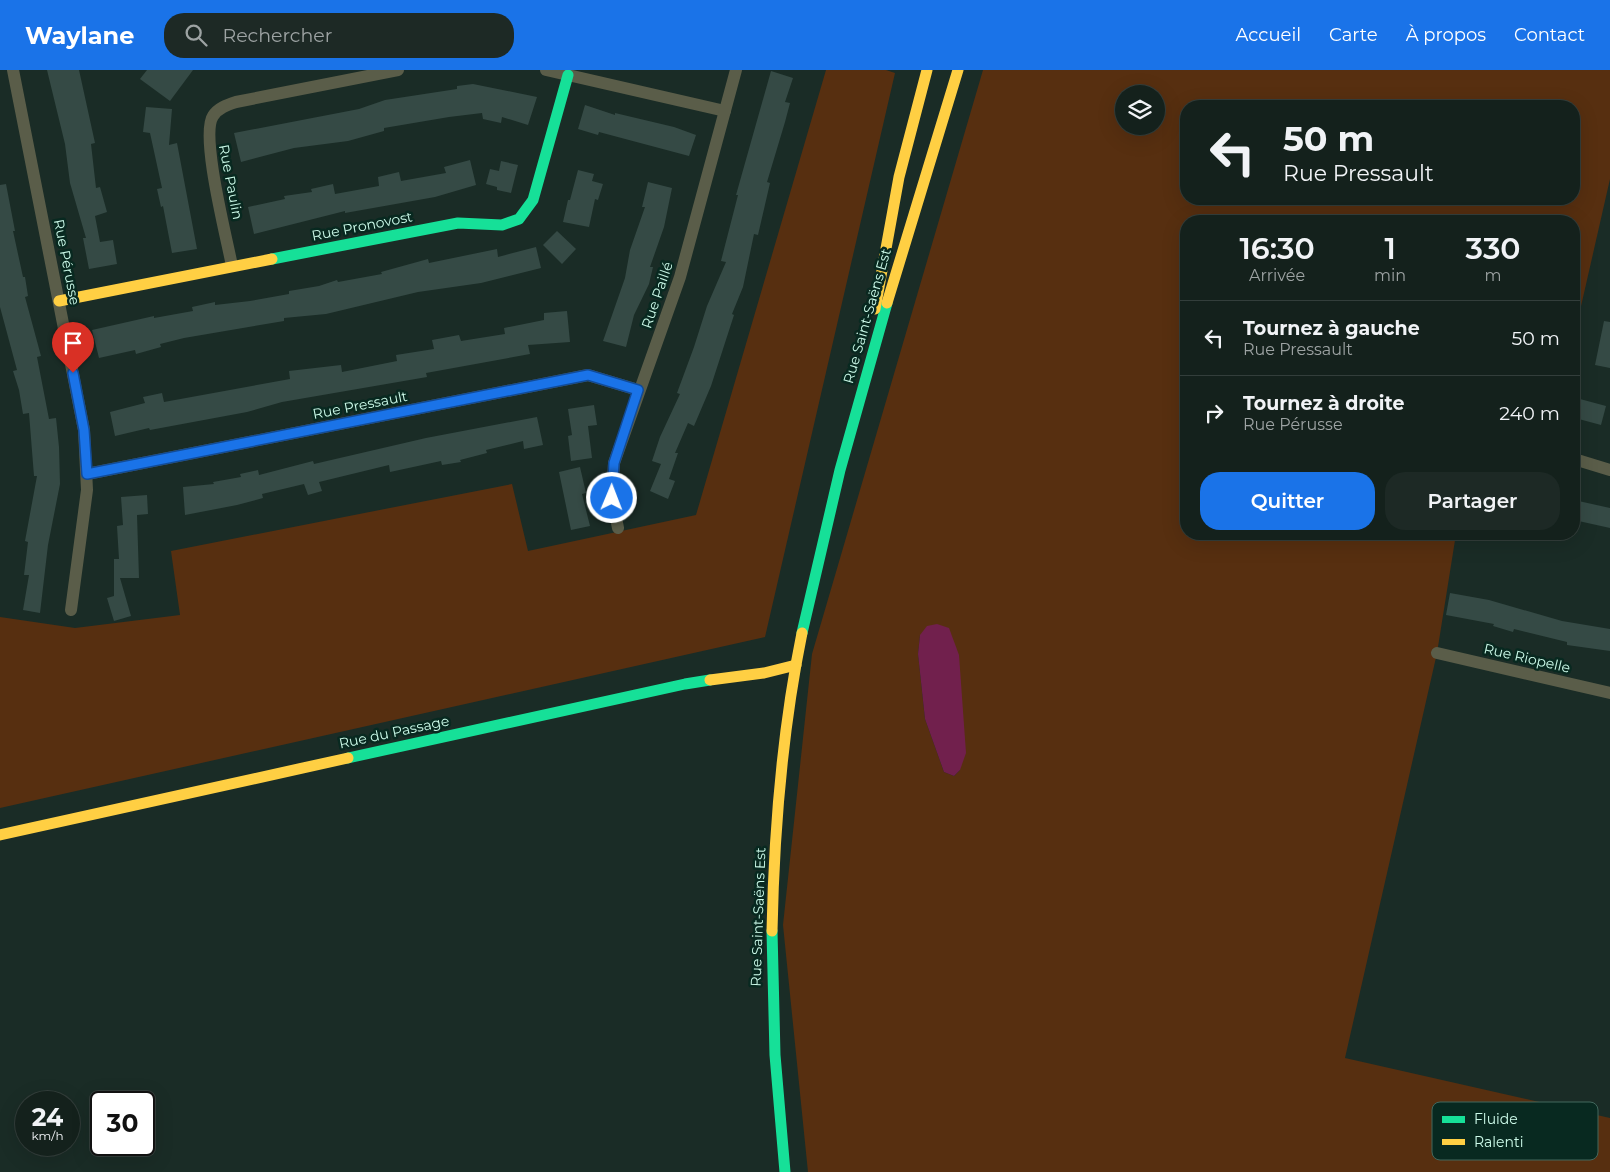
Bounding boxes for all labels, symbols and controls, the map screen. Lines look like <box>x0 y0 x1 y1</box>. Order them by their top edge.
search box <box>164 13 514 58</box>
text: Waylane <box>25 21 134 50</box>
icon: search <box>182 21 210 49</box>
text: Rechercher <box>222 24 332 47</box>
text: Accueil <box>1236 24 1301 46</box>
text: Carte <box>1329 24 1378 46</box>
text: À propos <box>1406 24 1486 46</box>
text: Contact <box>1514 24 1585 46</box>
map controls <box>1115 85 1165 135</box>
button: layers <box>1115 85 1165 135</box>
text: 50 m <box>1283 117 1374 160</box>
icon: left <box>1200 120 1265 185</box>
street label: Rue Paulin <box>215 143 247 221</box>
text: Rue Pressault <box>1283 160 1434 187</box>
street label: Rue Pronovost <box>310 207 414 245</box>
street label: Rue Pérusse <box>50 218 84 306</box>
text: 16:30 <box>1239 230 1315 267</box>
text: 1 <box>1384 230 1396 267</box>
text: 330 <box>1466 230 1521 267</box>
street label: Rue Saint-Saëns Est <box>839 246 895 386</box>
street label: Rue Paillé <box>637 259 677 331</box>
text: Arrivée <box>1249 266 1305 285</box>
text: min <box>1374 266 1406 285</box>
text: m <box>1485 266 1502 285</box>
text: Tournez à gauche <box>1243 317 1420 340</box>
pin <box>52 322 94 373</box>
icon: left <box>1200 324 1228 352</box>
text: 50 m <box>1512 327 1560 350</box>
icon: arrive <box>59 329 87 357</box>
text: Rue Pressault <box>1243 340 1353 359</box>
street label: Rue Pressault <box>311 387 409 423</box>
text: Tournez à droite <box>1243 392 1404 415</box>
icon: right <box>1200 399 1228 427</box>
text: 240 m <box>1499 402 1560 425</box>
text: Rue Pérusse <box>1243 415 1343 434</box>
position arrow <box>585 471 637 523</box>
button: Quitter <box>1200 472 1375 530</box>
button: Partager <box>1385 472 1560 530</box>
street label: Rue Riopelle <box>1482 639 1572 677</box>
street label: Rue du Passage <box>337 712 451 752</box>
street label: Rue Saint-Saëns Est <box>747 847 769 987</box>
speed limit sign: 30 <box>90 1091 155 1156</box>
text: 24 <box>32 1102 63 1132</box>
legend <box>1432 1102 1598 1160</box>
text: Fluide <box>1474 1110 1518 1128</box>
text: km/h <box>31 1128 64 1143</box>
text: Ralenti <box>1474 1133 1523 1151</box>

